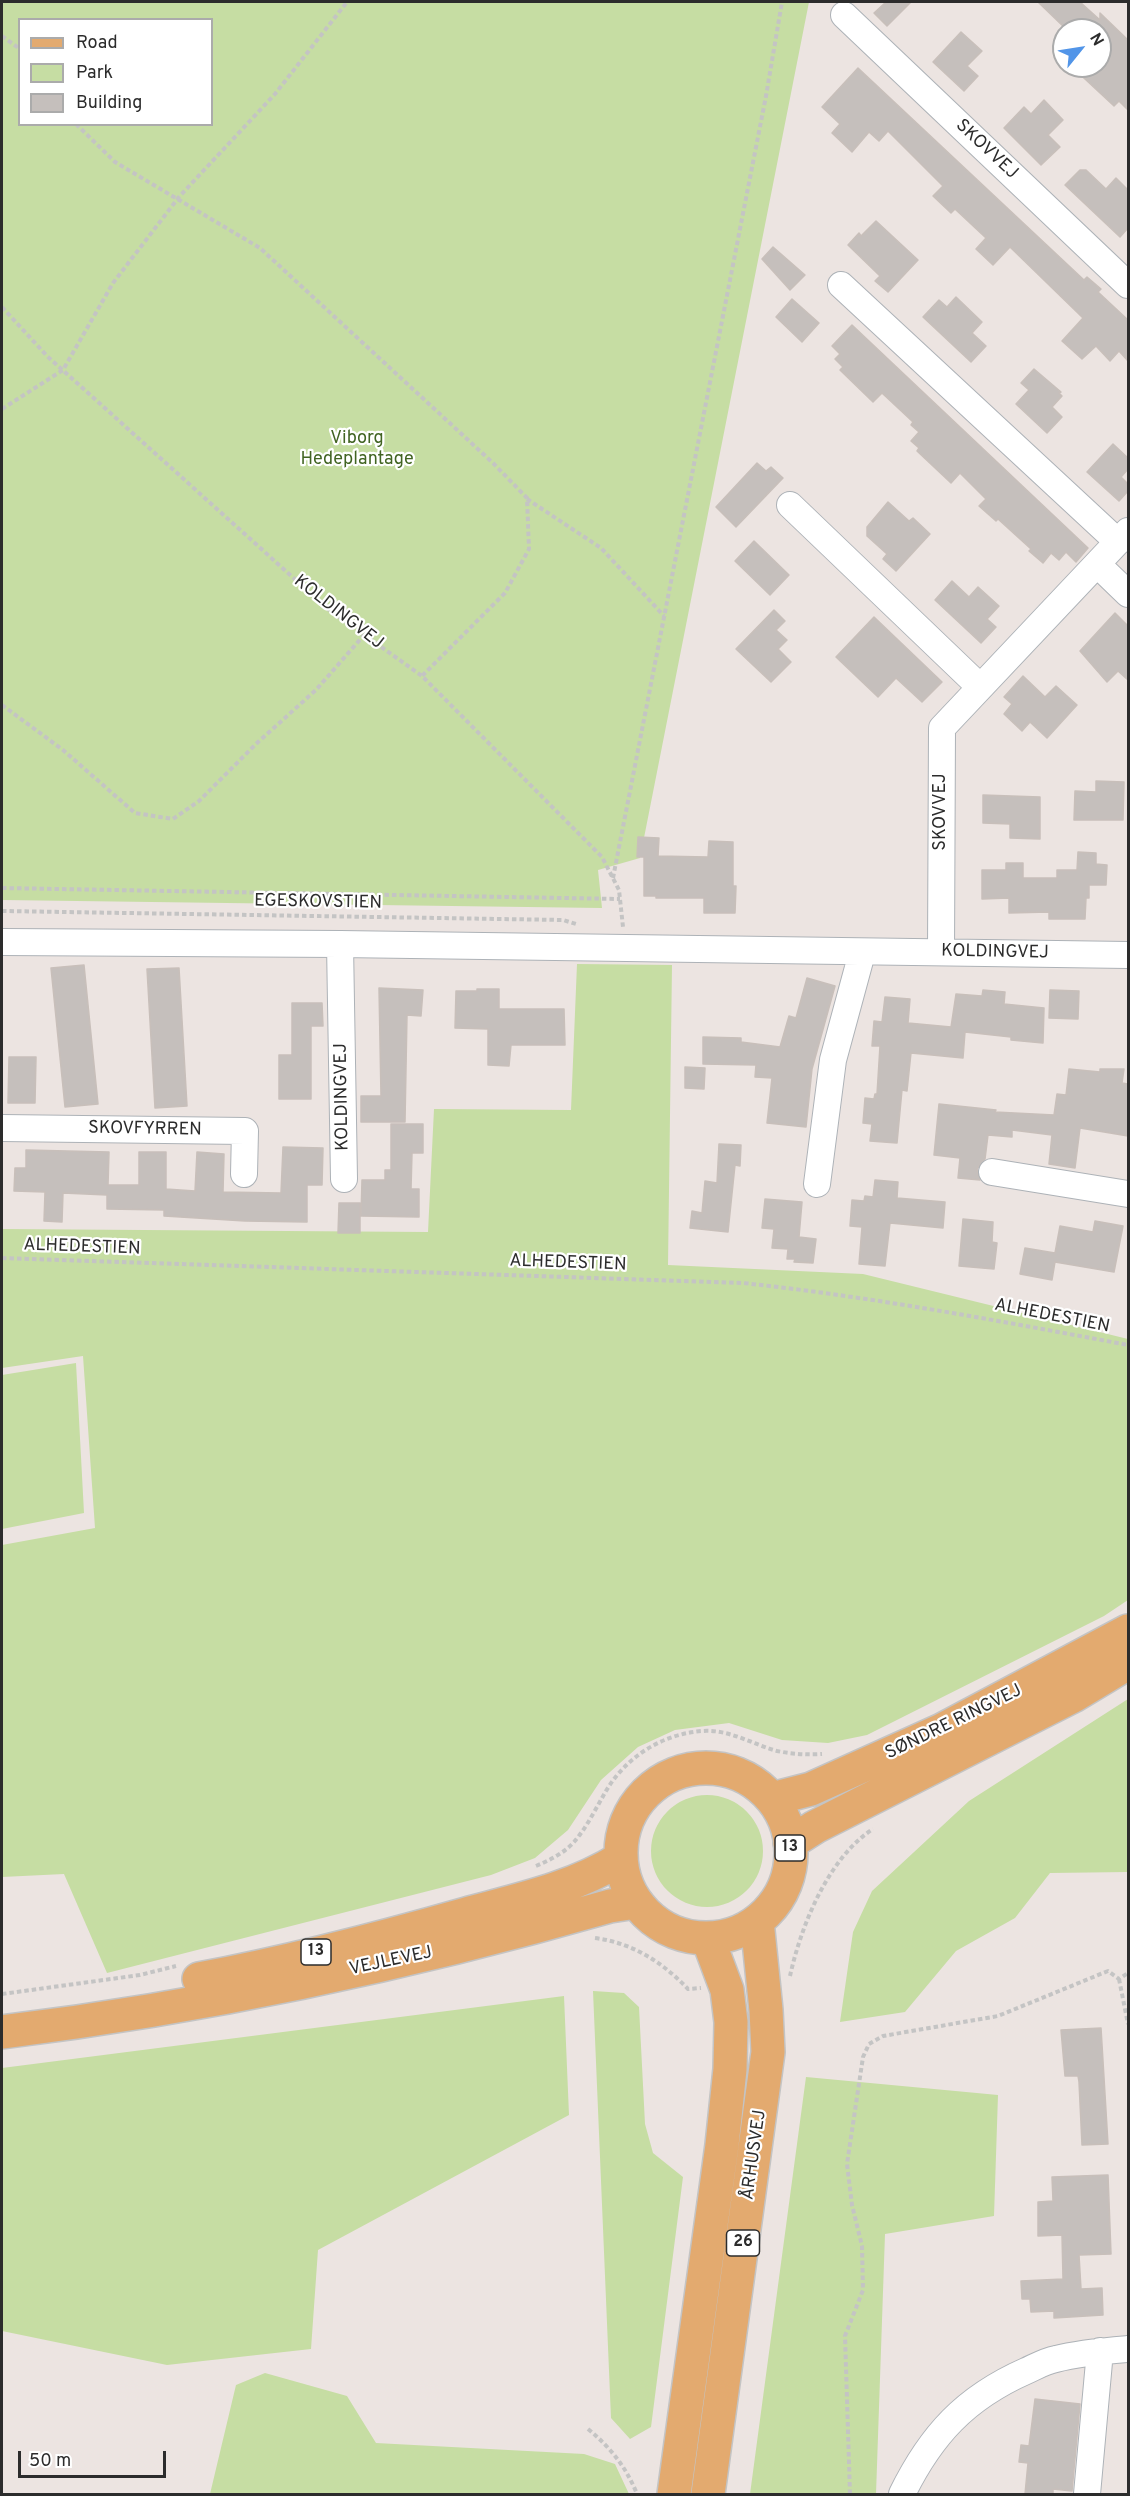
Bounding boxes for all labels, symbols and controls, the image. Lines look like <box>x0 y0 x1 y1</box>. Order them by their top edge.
legend <box>18 18 213 126</box>
north arrow <box>1052 18 1112 78</box>
text: N <box>1084 30 1107 50</box>
text: Road <box>76 32 118 55</box>
text: Park <box>76 62 113 85</box>
text: Building <box>76 92 142 115</box>
street label: SKOVVEJ <box>950 116 1022 184</box>
park label: Viborg Hedeplantage <box>300 428 414 470</box>
street label: KOLDINGVEJ <box>289 571 387 655</box>
street label: SKOVVEJ <box>930 773 952 851</box>
street label: EGESKOVSTIEN <box>254 891 382 915</box>
street label: KOLDINGVEJ <box>941 941 1049 965</box>
street label: KOLDINGVEJ <box>331 1043 355 1151</box>
street label: SKOVFYRREN <box>88 1118 202 1142</box>
street label: ALHEDESTIEN <box>23 1235 141 1261</box>
street label: ALHEDESTIEN <box>509 1251 627 1277</box>
street label: ALHEDESTIEN <box>992 1295 1112 1339</box>
street label: SØNDRE RINGVEJ <box>882 1681 1026 1765</box>
road number: 13 <box>775 1835 805 1861</box>
road number: 13 <box>301 1939 331 1965</box>
street label: VEJLEVEJ <box>348 1943 434 1981</box>
street label: ÅRHUSVEJ <box>738 2109 772 2201</box>
road number: 26 <box>726 2230 760 2256</box>
scale bar <box>21 2439 170 2477</box>
text: 50 m <box>29 2450 71 2473</box>

